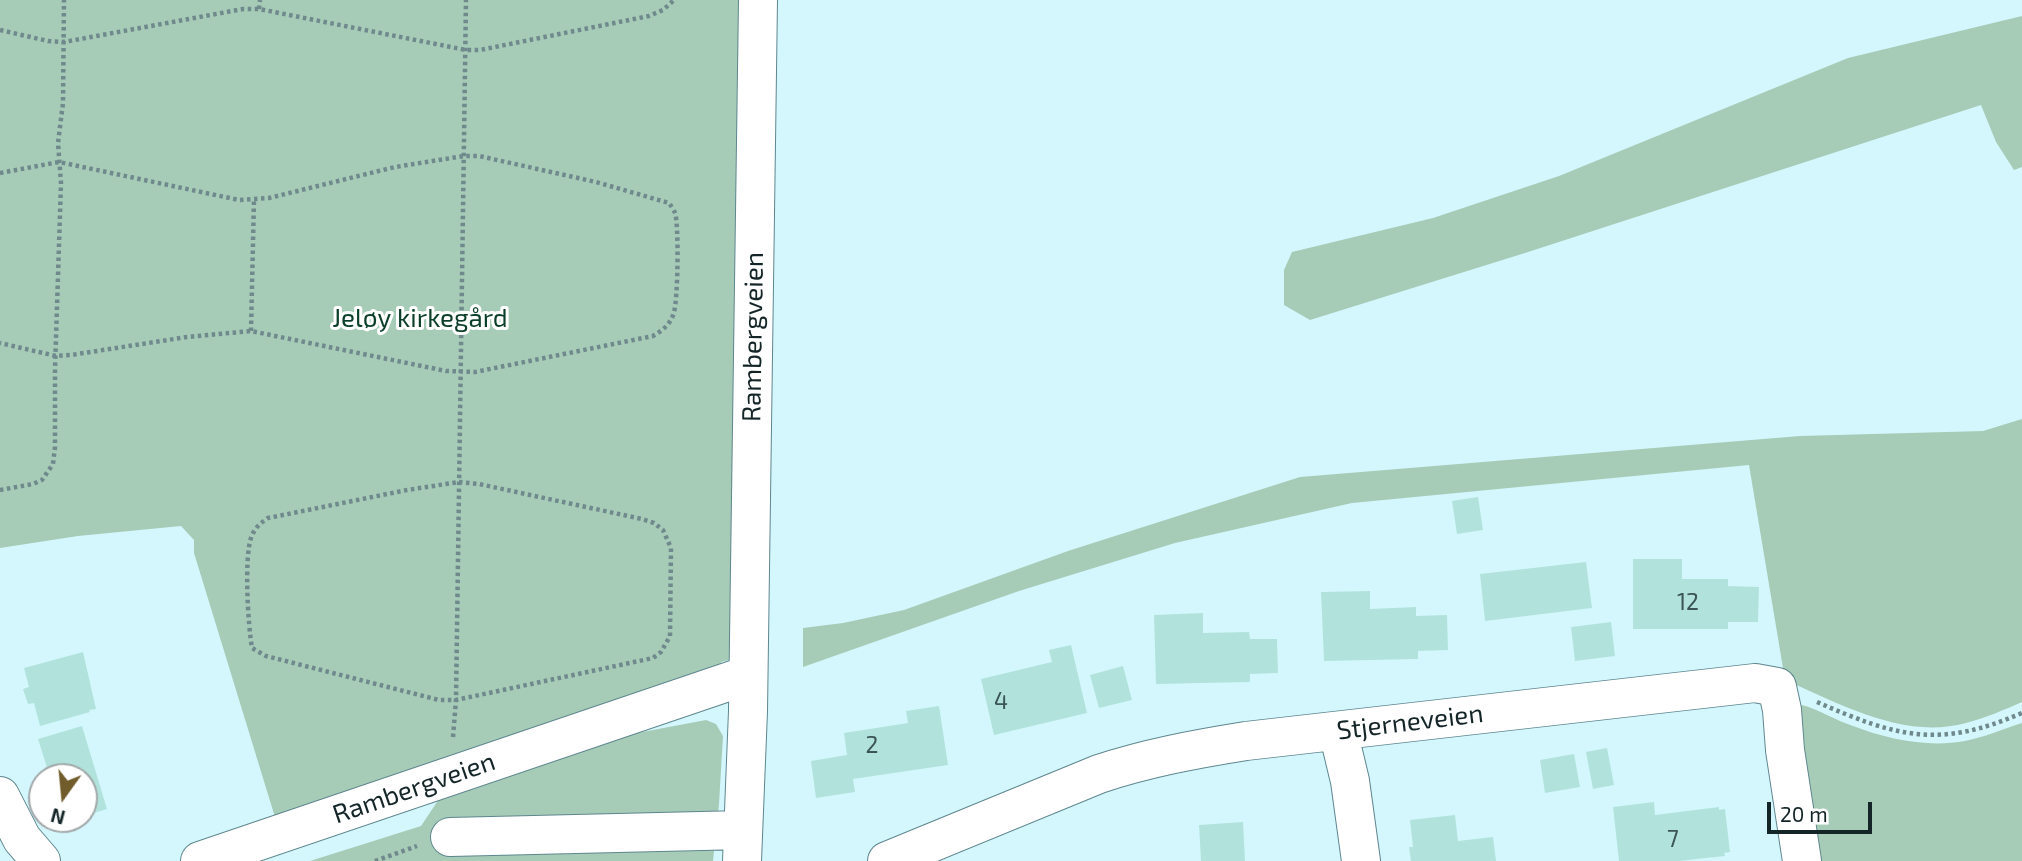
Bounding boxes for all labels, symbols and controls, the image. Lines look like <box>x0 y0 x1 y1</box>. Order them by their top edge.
street label: Rambergveien <box>736 252 770 422</box>
park label: Jeløy kirkegård <box>332 302 508 334</box>
house number: 12 <box>1677 588 1699 616</box>
house number: 4 <box>994 687 1008 715</box>
street label: Stjerneveien <box>1335 698 1485 746</box>
house number: 2 <box>866 731 878 759</box>
street label: Rambergveien <box>329 746 499 830</box>
north arrow <box>28 763 98 833</box>
scale bar <box>1770 788 1875 832</box>
text: 20 m <box>1780 801 1828 826</box>
text: N <box>48 804 68 830</box>
house number: 7 <box>1667 825 1679 853</box>

